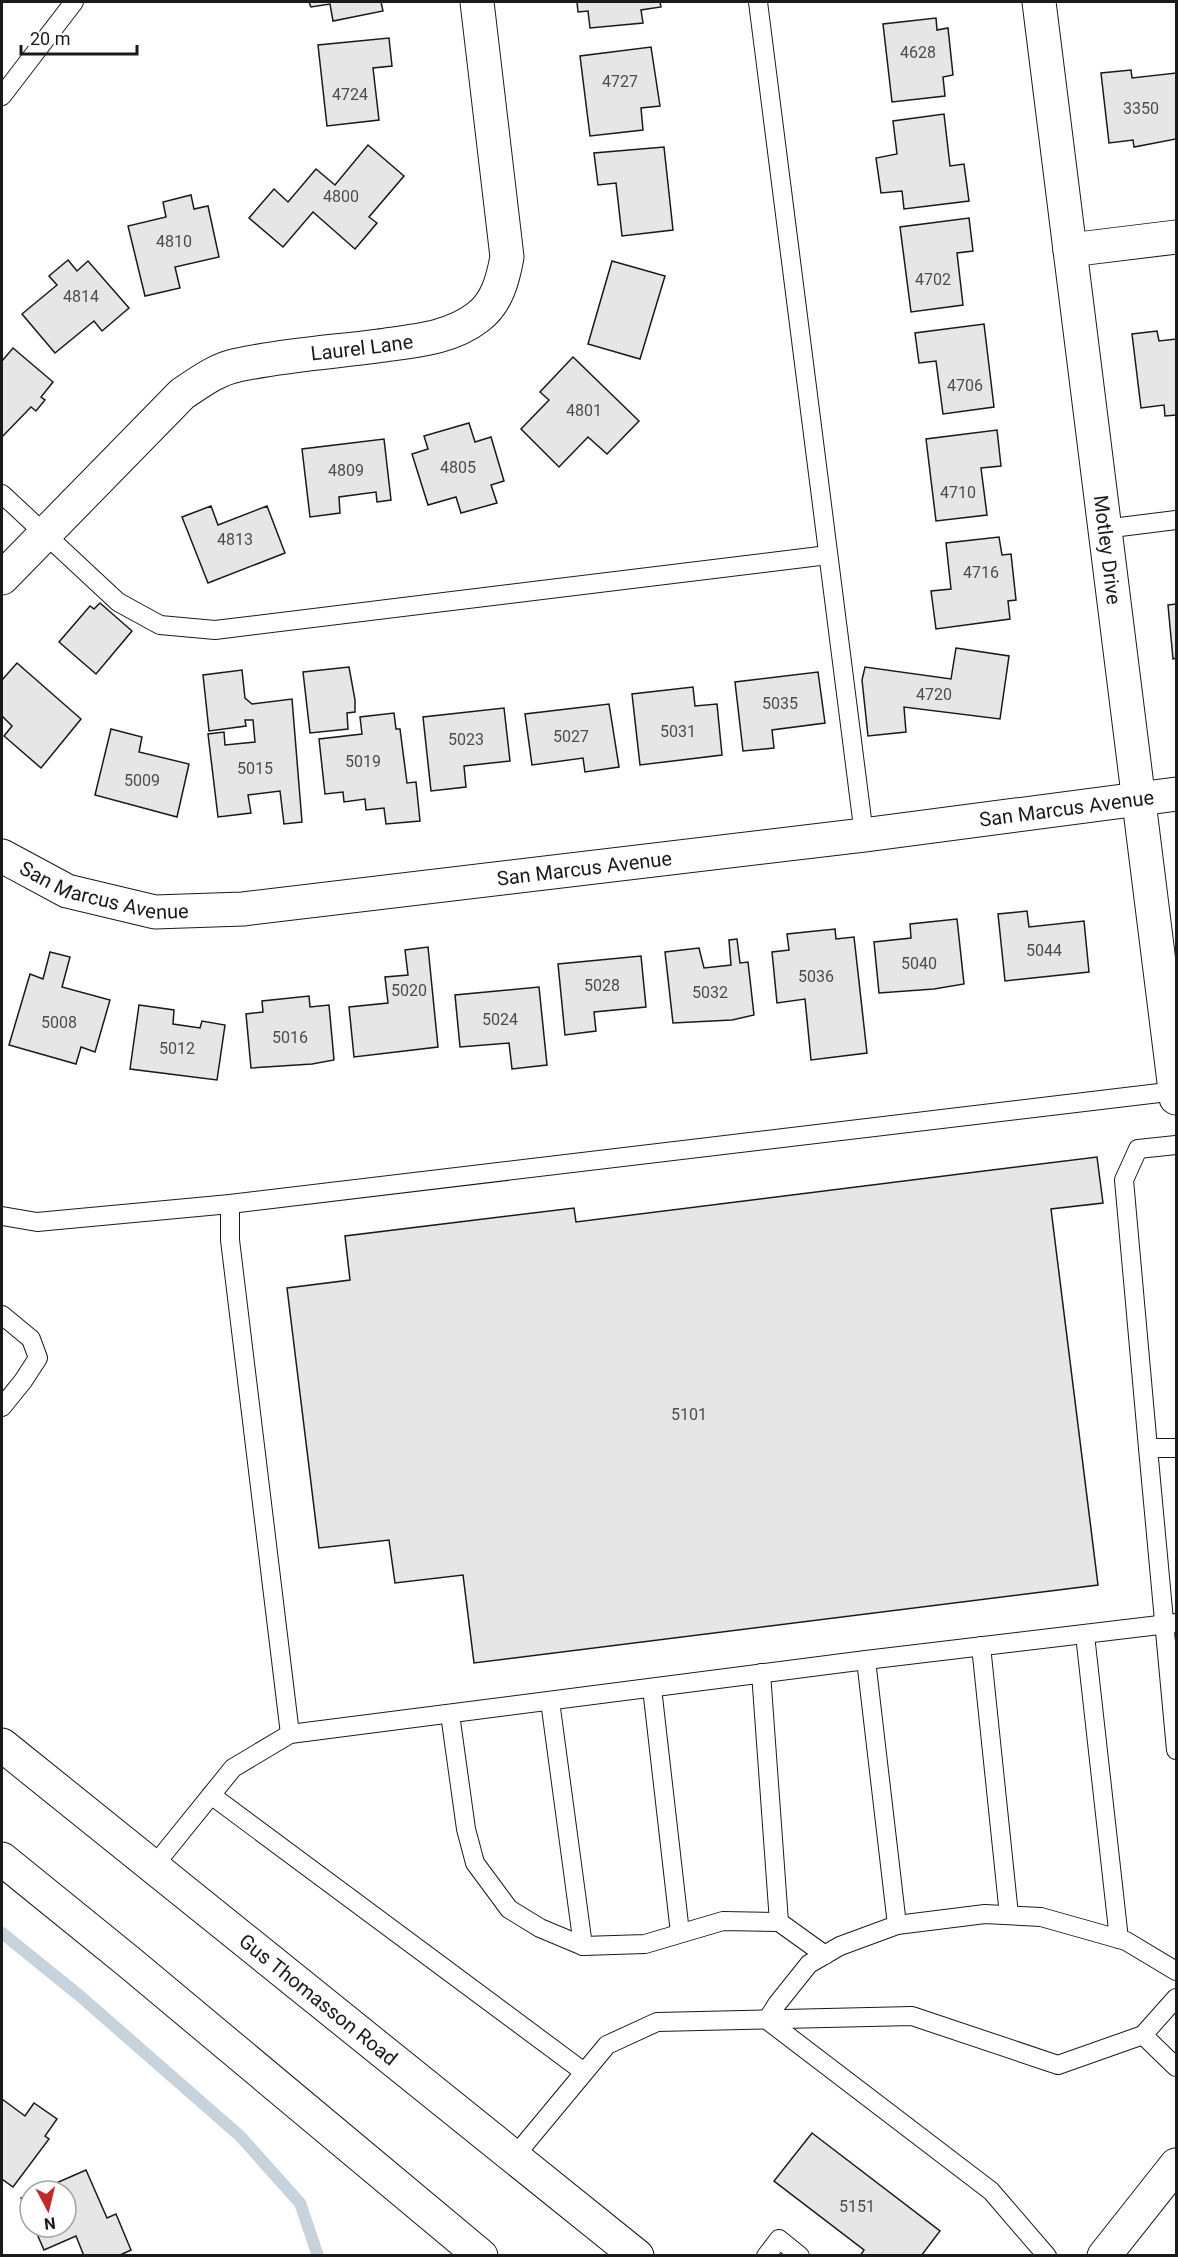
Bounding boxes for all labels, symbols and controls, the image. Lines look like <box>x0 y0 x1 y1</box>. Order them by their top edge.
scale bar <box>21 18 136 56</box>
text: 20 m <box>30 28 70 49</box>
house number: 4628 <box>900 43 936 62</box>
house number: 4727 <box>602 72 638 91</box>
house number: 4724 <box>332 85 368 104</box>
house number: 3350 <box>1123 99 1159 118</box>
house number: 4800 <box>323 187 359 206</box>
house number: 4810 <box>156 232 192 251</box>
house number: 4702 <box>915 270 951 289</box>
house number: 4814 <box>63 287 99 306</box>
street label: Laurel Lane <box>309 329 415 366</box>
house number: 4706 <box>947 376 983 395</box>
house number: 4801 <box>566 401 602 420</box>
house number: 4805 <box>440 458 476 477</box>
house number: 4809 <box>328 461 364 480</box>
house number: 4710 <box>940 483 976 502</box>
street label: Motley Drive <box>1089 494 1126 606</box>
house number: 4813 <box>217 530 253 549</box>
house number: 4716 <box>963 563 999 582</box>
house number: 4720 <box>916 685 952 704</box>
house number: 5035 <box>762 694 798 713</box>
house number: 5031 <box>660 722 696 741</box>
house number: 5027 <box>553 727 589 746</box>
house number: 5023 <box>448 730 484 749</box>
house number: 5019 <box>345 752 381 771</box>
house number: 5015 <box>237 759 273 778</box>
house number: 5009 <box>124 771 160 790</box>
street label: San Marcus Avenue <box>978 785 1155 832</box>
street label: San Marcus Avenue <box>495 846 673 891</box>
street label: San Marcus Avenue <box>16 856 189 924</box>
house number: 5044 <box>1026 941 1062 960</box>
house number: 5040 <box>901 954 937 973</box>
house number: 5036 <box>798 967 834 986</box>
house number: 5028 <box>584 976 620 995</box>
house number: 5020 <box>391 981 427 1000</box>
house number: 5032 <box>692 983 728 1002</box>
house number: 5024 <box>482 1010 518 1029</box>
house number: 5008 <box>41 1013 77 1032</box>
house number: 5016 <box>272 1028 308 1047</box>
house number: 5012 <box>159 1039 195 1058</box>
house number: 5101 <box>671 1405 707 1424</box>
street label: Gus Thomasson Road <box>234 1929 402 2070</box>
north arrow <box>18 2179 78 2239</box>
house number: 5151 <box>839 2197 875 2216</box>
text: N <box>43 2213 57 2234</box>

